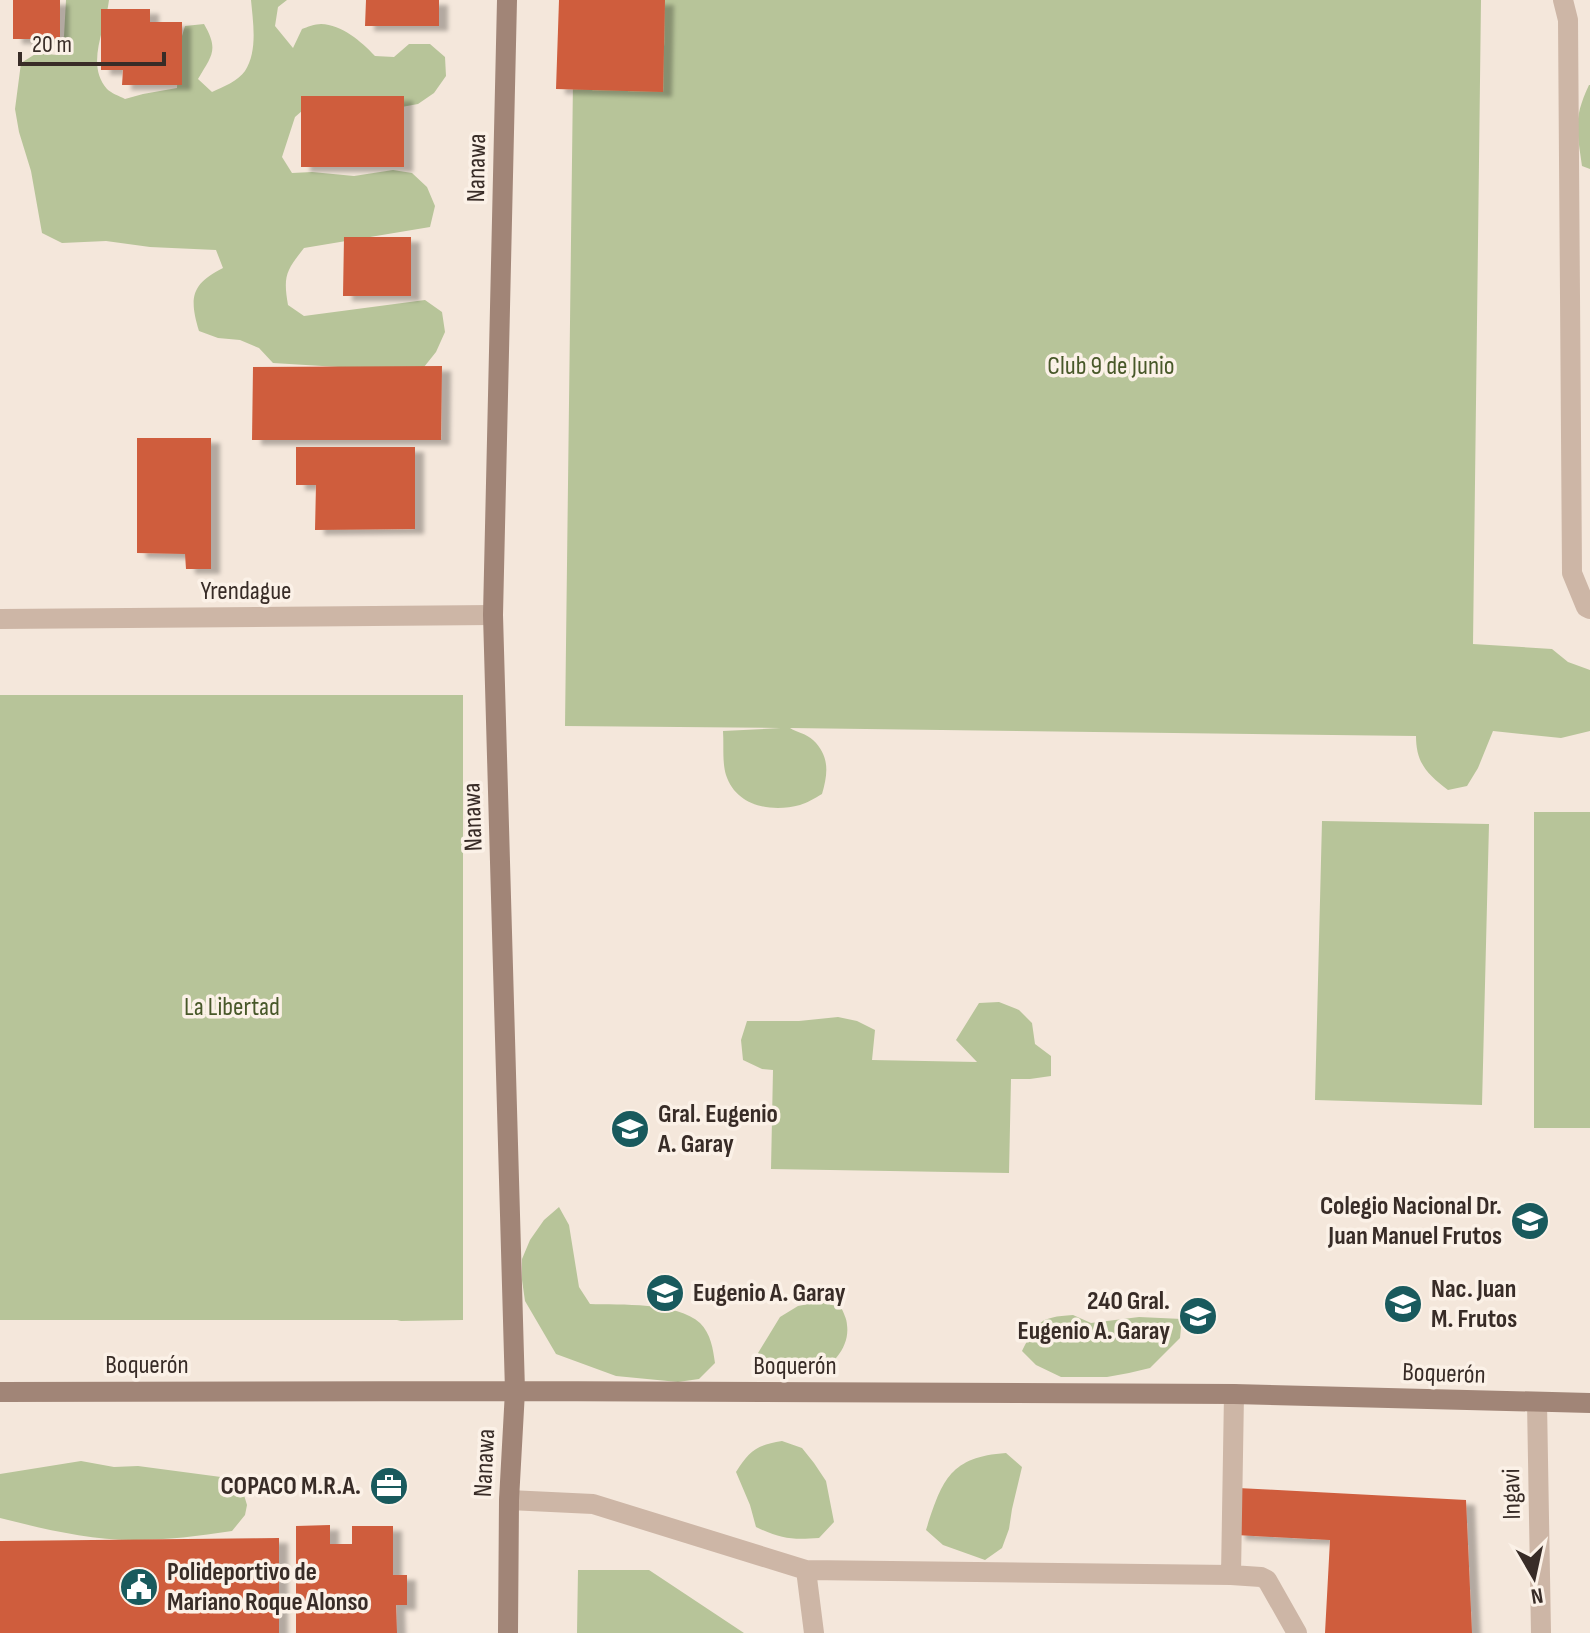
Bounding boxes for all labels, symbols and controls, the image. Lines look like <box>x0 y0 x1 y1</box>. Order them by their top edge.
scale bar <box>20 16 164 66</box>
text: 20 m <box>32 30 72 59</box>
street label: Nanawa <box>461 133 493 203</box>
park label: Club 9 de Junio <box>1047 351 1175 382</box>
street label: Yrendague <box>201 576 291 607</box>
street label: Nanawa <box>456 782 490 852</box>
park label: La Libertad <box>184 992 280 1023</box>
place label: Gral. Eugenio A. Garay <box>657 1099 778 1160</box>
school or university icon: Gral. Eugenio A. Garay <box>609 1108 651 1150</box>
place label: Colegio Nacional Dr. Juan Manuel Frutos <box>1320 1191 1502 1252</box>
school or university icon: Colegio Nacional Dr. Juan Manuel Frutos <box>1509 1200 1551 1242</box>
school or university icon: Eugenio A. Garay <box>644 1272 686 1314</box>
place label: Nac. Juan M. Frutos <box>1431 1274 1517 1335</box>
place label: Eugenio A. Garay <box>693 1278 846 1309</box>
school or university icon: Nac. Juan M. Frutos <box>1382 1283 1424 1325</box>
place label: 240 Gral. Eugenio A. Garay <box>1017 1286 1170 1347</box>
school or university icon: 240 Gral. Eugenio A. Garay <box>1177 1295 1219 1337</box>
street label: Boquerón <box>105 1350 189 1381</box>
street label: Boquerón <box>753 1351 837 1382</box>
street label: Boquerón <box>1402 1357 1486 1391</box>
street label: Nanawa <box>468 1428 502 1498</box>
office icon: COPACO M.R.A. <box>368 1465 410 1507</box>
street label: Ingavi <box>1496 1468 1528 1520</box>
place label: COPACO M.R.A. <box>220 1471 361 1502</box>
north arrow <box>1494 1537 1574 1617</box>
place label: Polideportivo de Mariano Roque Alonso <box>167 1557 369 1618</box>
public building icon: Polideportivo de Mariano Roque Alonso <box>118 1566 160 1608</box>
text: N <box>1529 1581 1545 1610</box>

